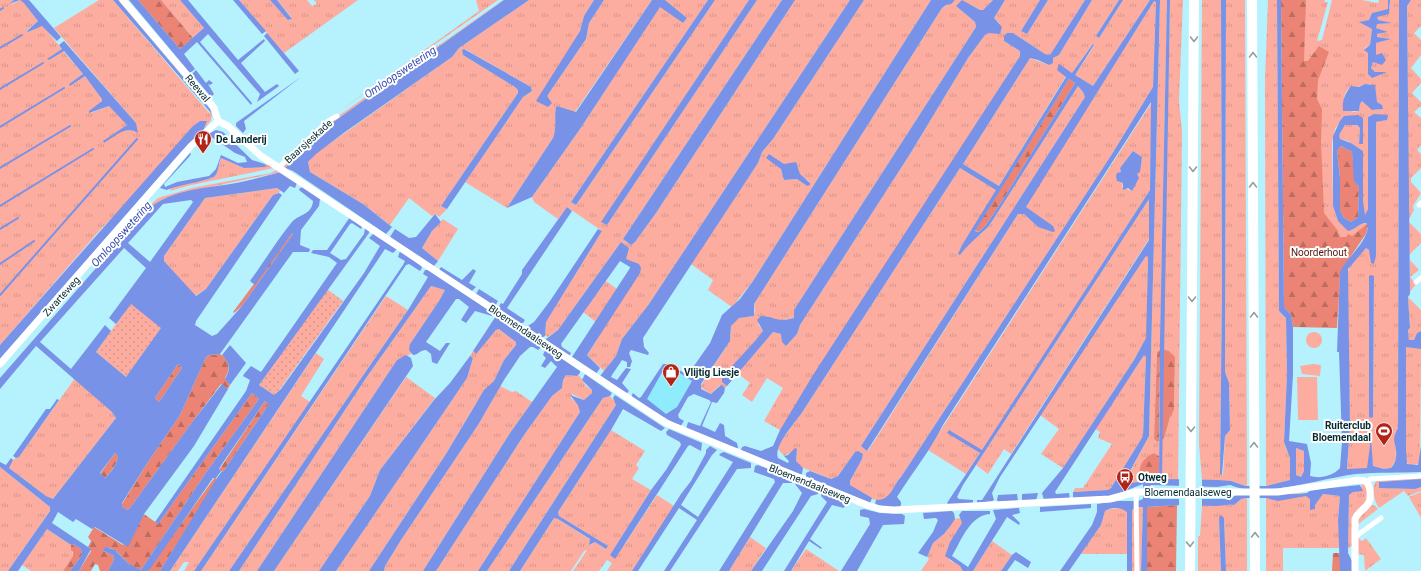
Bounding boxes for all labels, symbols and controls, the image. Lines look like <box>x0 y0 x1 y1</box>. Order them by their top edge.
one-way arrow <box>1190 36 1198 42</box>
water label: Omloopswetering <box>362 44 439 101</box>
one-way arrow <box>1249 52 1257 58</box>
street label: Reewal <box>183 72 212 104</box>
street label: Baarsjeskade <box>282 117 334 166</box>
restaurant icon: De Landerij <box>193 129 213 154</box>
place label: De Landerij <box>216 134 267 145</box>
one-way arrow <box>1189 166 1197 172</box>
one-way arrow <box>1249 182 1257 188</box>
water label: Omloopswetering <box>88 199 154 270</box>
park label: Noorderhout <box>1291 247 1347 258</box>
street label: Zwarteweg <box>41 274 82 318</box>
one-way arrow <box>1188 296 1196 302</box>
street label: Bloemendaalseweg <box>487 302 565 360</box>
one-way arrow <box>1250 312 1258 318</box>
shop icon: Vlijtig Liesje <box>661 362 681 387</box>
place label: Vlijtig Liesje <box>684 367 740 378</box>
place label: Ruiterclub Bloemendaal <box>1312 420 1371 443</box>
sports icon: Ruiterclub Bloemendaal <box>1374 421 1394 446</box>
one-way arrow <box>1187 426 1195 432</box>
one-way arrow <box>1250 442 1258 448</box>
street label: Bloemendaalseweg <box>767 462 852 505</box>
bus stop icon: Otweg <box>1115 467 1135 492</box>
place label: Otweg <box>1138 472 1167 483</box>
street label: Bloemendaalseweg <box>1144 487 1232 498</box>
one-way arrow <box>1251 532 1259 538</box>
one-way arrow <box>1186 541 1195 547</box>

